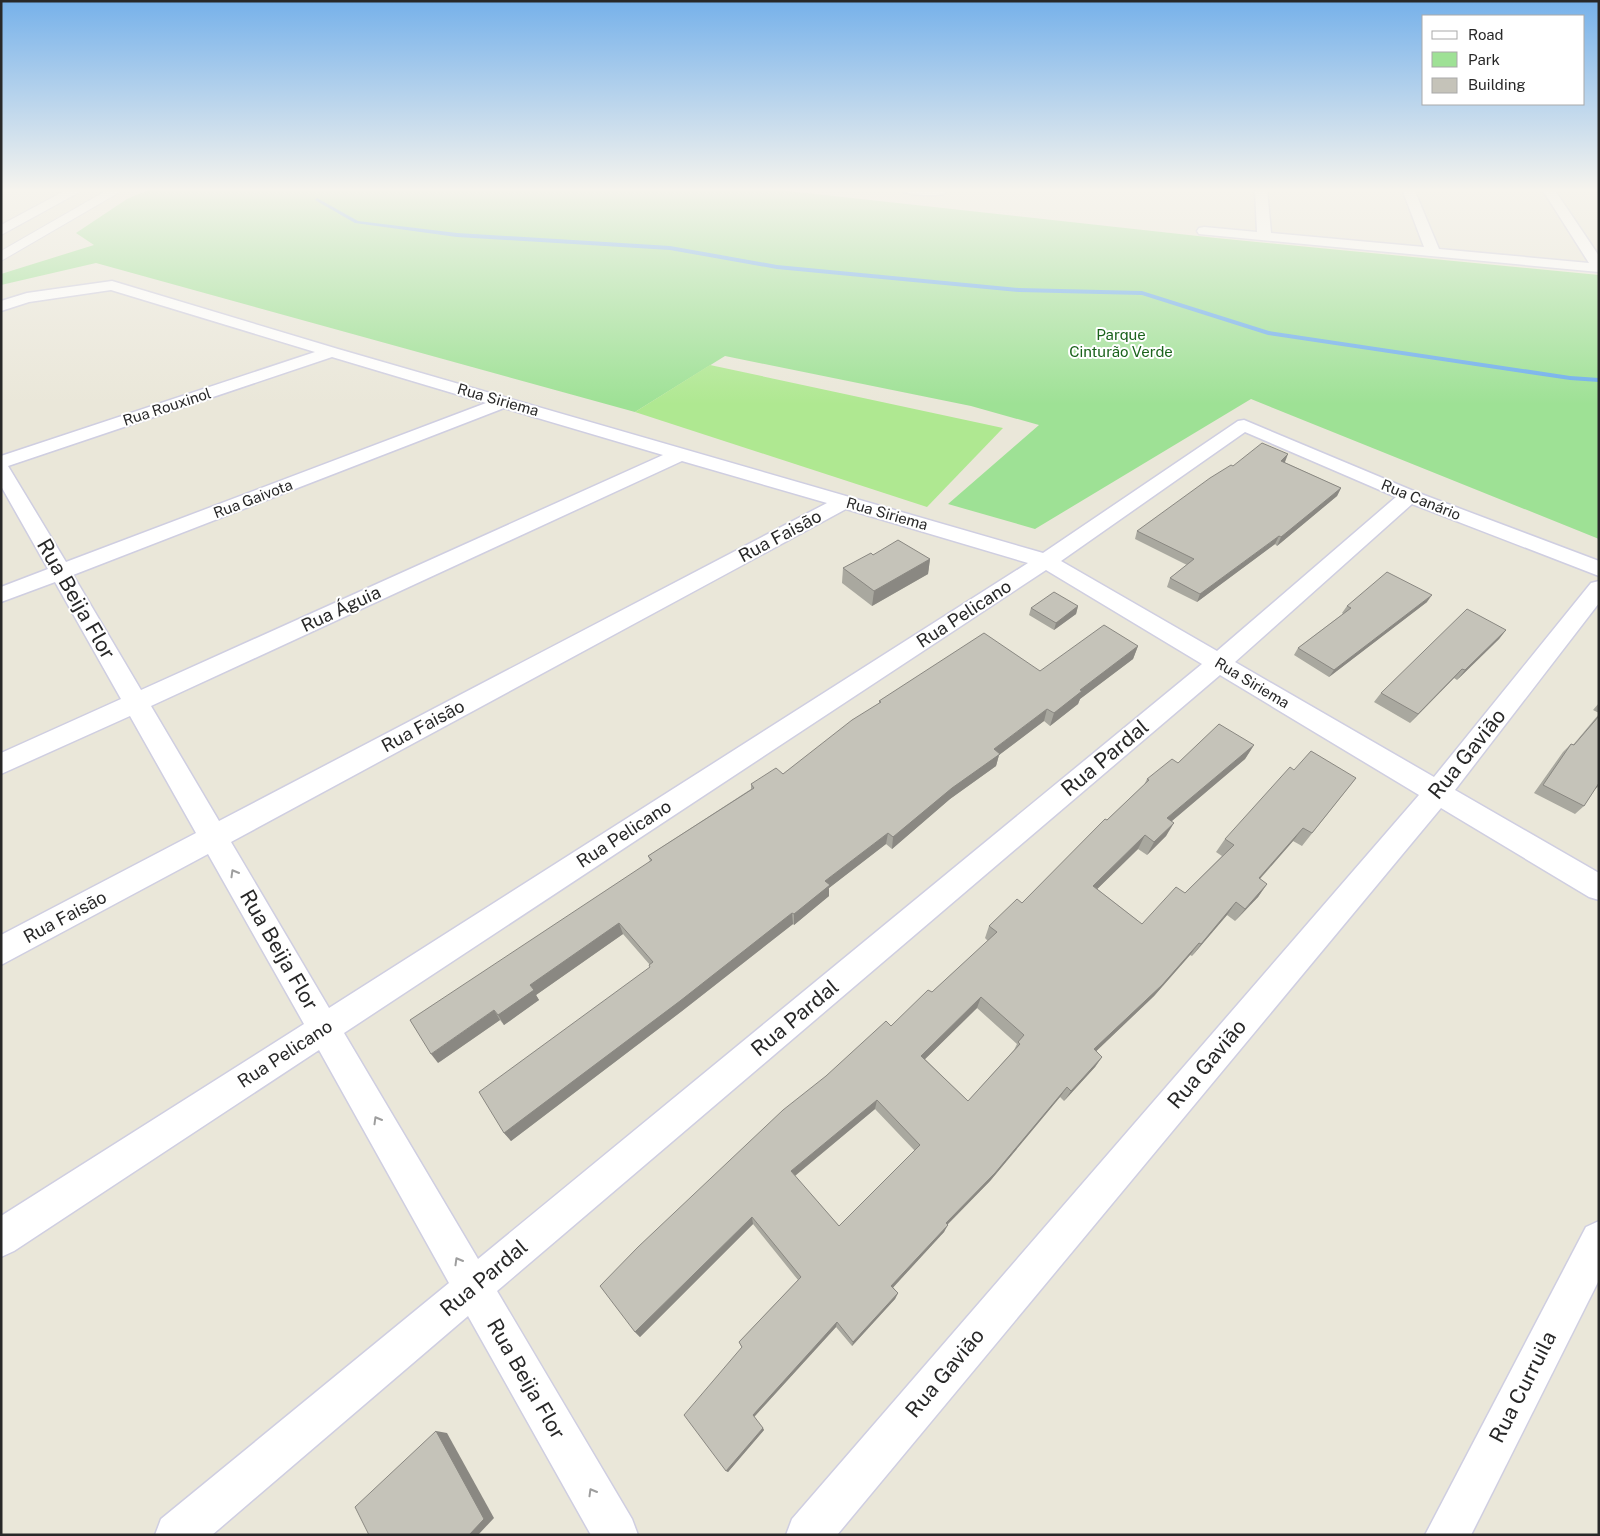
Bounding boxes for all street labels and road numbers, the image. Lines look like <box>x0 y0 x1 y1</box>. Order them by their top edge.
street label: Rua Siriema <box>455 380 541 419</box>
street label: Rua Rouxinol <box>121 384 213 429</box>
street label: Rua Gaivota <box>211 476 295 521</box>
street label: Rua Canário <box>1379 476 1463 523</box>
street label: Rua Siriema <box>844 494 930 533</box>
street label: Rua Faisão <box>735 505 825 566</box>
street label: Rua Beija Flor <box>32 534 121 663</box>
street label: Rua Pelicano <box>913 575 1015 652</box>
street label: Rua Águia <box>297 580 384 636</box>
street label: Rua Siriema <box>1212 654 1293 711</box>
street label: Rua Faisão <box>378 695 468 756</box>
street label: Rua Gavião <box>1423 704 1511 804</box>
street label: Rua Pardal <box>1056 714 1153 801</box>
street label: Rua Pelicano <box>573 795 675 872</box>
street label: Rua Beija Flor <box>235 885 324 1014</box>
street label: Rua Faisão <box>20 886 110 947</box>
street label: Rua Pardal <box>746 974 843 1061</box>
street label: Rua Gavião <box>1162 1014 1251 1113</box>
street label: Rua Pelicano <box>234 1015 336 1092</box>
street label: Rua Pardal <box>435 1234 532 1321</box>
street label: Rua Beija Flor <box>482 1314 571 1443</box>
street label: Rua Gavião <box>900 1323 989 1422</box>
street label: Rua Curruila <box>1484 1327 1561 1447</box>

